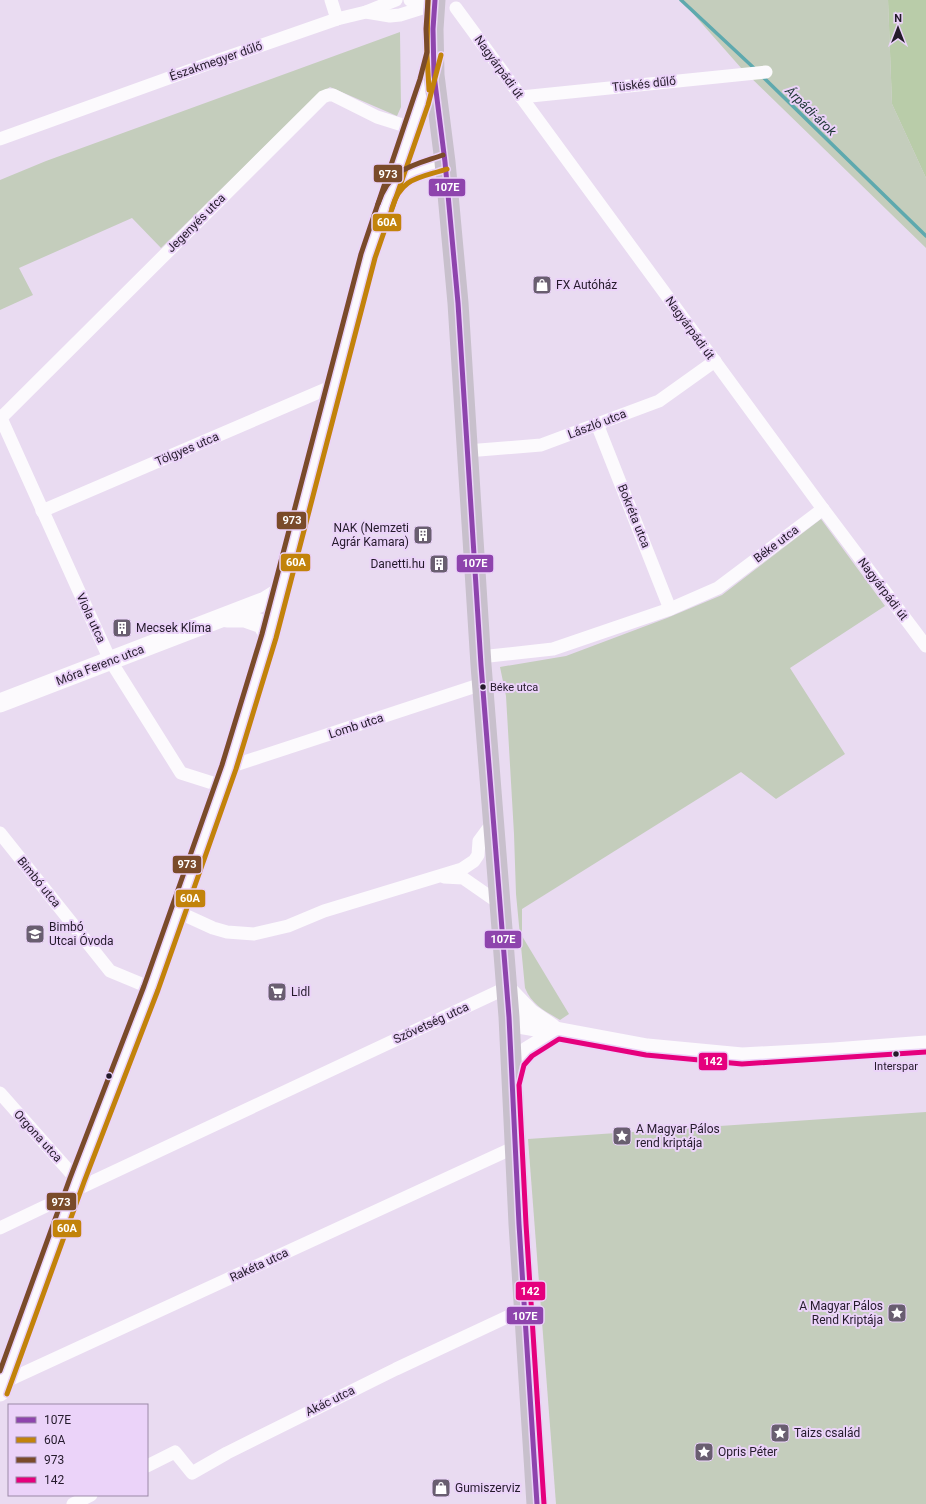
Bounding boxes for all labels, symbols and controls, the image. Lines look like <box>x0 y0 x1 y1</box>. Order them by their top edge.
north arrow <box>878 8 918 48</box>
text: N <box>894 12 902 25</box>
street label: Nagyárpádi út <box>471 33 527 101</box>
street label: Északmegyer dűlő <box>167 38 264 83</box>
street label: Tüskés dűlő <box>611 74 677 94</box>
water label: Árpádi-árok <box>782 82 840 139</box>
line badge: 973 <box>373 164 403 183</box>
text: 973 <box>379 168 397 181</box>
line badge: 107E <box>428 178 466 197</box>
text: 107E <box>434 181 460 194</box>
street label: Jegenyés utca <box>164 191 228 255</box>
line badge: 60A <box>372 213 402 232</box>
text: 60A <box>377 216 398 229</box>
shop icon: FX Autóház <box>531 274 553 296</box>
place label: FX Autóház <box>556 278 617 292</box>
street label: Nagyárpádi út <box>662 294 718 362</box>
street label: László utca <box>566 406 628 442</box>
street label: Tölgyes utca <box>153 429 221 469</box>
street label: Bokréta utca <box>615 482 653 550</box>
line badge: 973 <box>276 511 307 530</box>
text: 973 <box>283 514 301 527</box>
place label: NAK (Nemzeti Agrár Kamara) <box>331 521 409 549</box>
street label: Béke utca <box>751 523 801 565</box>
building icon: NAK (Nemzeti Agrár Kamara) <box>412 524 434 546</box>
line badge: 60A <box>280 553 311 572</box>
building icon: Danetti.hu <box>428 553 450 575</box>
line badge: 107E <box>456 554 494 573</box>
street label: Nagyárpádi út <box>855 555 911 623</box>
text: 60A <box>286 556 307 569</box>
place label: Danetti.hu <box>370 557 425 571</box>
text: 107E <box>462 557 488 570</box>
street label: Viola utca <box>73 591 109 645</box>
building icon: Mecsek Klíma <box>111 617 133 639</box>
place label: Mecsek Klíma <box>136 621 211 635</box>
street label: Móra Ferenc utca <box>54 642 146 688</box>
place label: Béke utca <box>490 681 538 694</box>
marker: Béke utca <box>478 682 488 692</box>
street label: Lomb utca <box>327 711 385 741</box>
street label: Bimbó utca <box>14 854 64 910</box>
line badge: 973 <box>172 855 202 874</box>
text: 973 <box>178 858 196 871</box>
line badge: 60A <box>175 889 206 908</box>
text: 60A <box>180 892 201 905</box>
place label: Bimbó Utcai Óvoda <box>49 920 114 948</box>
school or university icon: Bimbó Utcai Óvoda <box>24 923 46 945</box>
line badge: 107E <box>484 930 522 949</box>
text: 107E <box>490 933 516 946</box>
supermarket icon: Lidl <box>266 981 288 1003</box>
place label: Lidl <box>291 985 310 999</box>
street label: Szövetség utca <box>391 999 471 1047</box>
marker: Interspar <box>891 1049 901 1059</box>
line badge: 142 <box>698 1052 728 1071</box>
text: 142 <box>704 1055 722 1068</box>
place label: Interspar <box>874 1060 918 1073</box>
unlabelled marker <box>104 1071 114 1081</box>
street label: Orgona utca <box>11 1107 65 1165</box>
place label: A Magyar Pálos rend kriptája <box>636 1122 720 1150</box>
place icon: A Magyar Pálos rend kriptája <box>611 1125 633 1147</box>
line badge: 973 <box>46 1192 77 1211</box>
text: 973 <box>52 1196 70 1209</box>
line badge: 60A <box>52 1219 82 1238</box>
text: 60A <box>57 1222 78 1235</box>
street label: Rakéta utca <box>227 1245 291 1285</box>
line badge: 142 <box>515 1281 546 1301</box>
text: 142 <box>521 1285 539 1298</box>
place label: A Magyar Pálos Rend Kriptája <box>799 1299 883 1327</box>
place icon: A Magyar Pálos Rend Kriptája <box>886 1302 908 1324</box>
line badge: 107E <box>506 1306 544 1325</box>
text: 107E <box>512 1310 538 1323</box>
street label: Akác utca <box>303 1383 357 1419</box>
legend <box>8 1404 148 1496</box>
text: 107E <box>44 1413 71 1427</box>
place icon: Taizs család <box>769 1422 791 1444</box>
place label: Taizs család <box>794 1426 860 1440</box>
text: 60A <box>44 1433 65 1447</box>
place icon: Opris Péter <box>693 1441 715 1463</box>
place label: Opris Péter <box>718 1445 777 1459</box>
text: 973 <box>44 1453 64 1467</box>
text: 142 <box>44 1473 64 1487</box>
shop icon: Gumiszerviz <box>430 1477 452 1499</box>
place label: Gumiszerviz <box>455 1481 521 1495</box>

